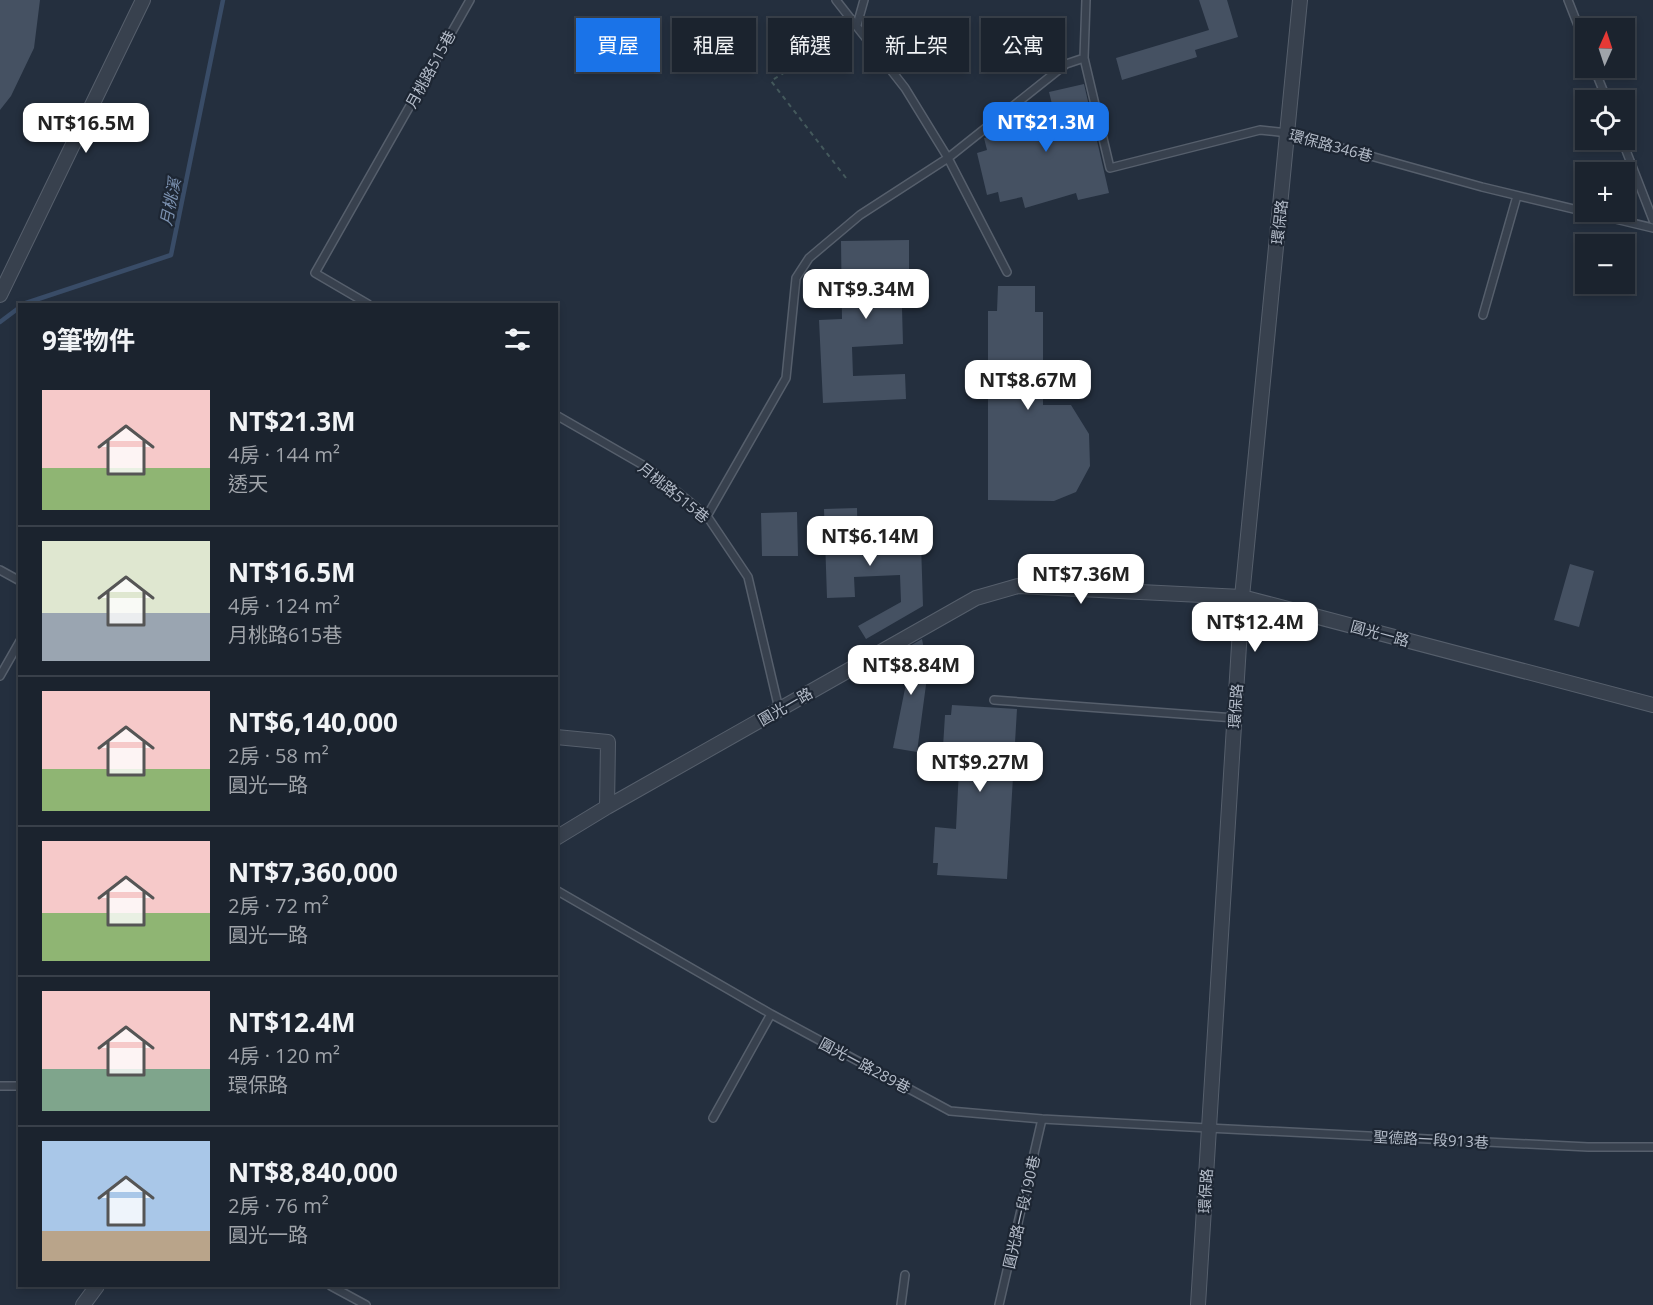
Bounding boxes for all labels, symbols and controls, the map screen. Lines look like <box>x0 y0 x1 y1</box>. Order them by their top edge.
chip: 買屋 <box>576 18 660 72</box>
chip: 租屋 <box>672 18 756 72</box>
chip: 篩選 <box>768 18 852 72</box>
chip: 新上架 <box>864 18 969 72</box>
chip: 公寓 <box>981 18 1065 72</box>
north arrow <box>1575 18 1635 78</box>
map controls <box>1575 18 1635 294</box>
street label: 月桃路515巷 <box>400 27 460 111</box>
button: locate <box>1575 90 1635 150</box>
pin: NT$21.3M <box>984 102 1108 153</box>
pin: NT$16.5M <box>24 103 148 154</box>
text: NT$21.3M <box>997 108 1095 135</box>
text: NT$16.5M <box>37 109 135 136</box>
street label: 環保路346巷 <box>1287 124 1375 166</box>
button: + <box>1575 162 1635 222</box>
water label: 月桃溪 <box>155 174 186 228</box>
street label: 環保路 <box>1267 199 1291 245</box>
button: − <box>1575 234 1635 294</box>
pin: NT$9.34M <box>804 269 928 320</box>
text: NT$9.34M <box>817 275 915 302</box>
text: 9筆物件 <box>42 322 135 358</box>
icon: filters <box>501 323 534 356</box>
pin: NT$8.67M <box>966 360 1090 411</box>
text: NT$8.67M <box>979 366 1077 393</box>
text: NT$21.3M <box>228 403 356 439</box>
icon: home <box>90 414 162 486</box>
text: 4房 · 144 m² <box>228 441 340 468</box>
street label: 月桃路515巷 <box>634 457 714 527</box>
text: 透天 <box>228 470 268 497</box>
pin: NT$6.14M <box>808 516 932 567</box>
text: NT$6.14M <box>821 522 919 549</box>
text: NT$16.5M <box>228 554 356 590</box>
pin: NT$7.36M <box>1019 554 1143 605</box>
text: NT$7.36M <box>1032 560 1130 587</box>
icon: home <box>90 565 162 637</box>
text: 4房 · 124 m² <box>228 592 340 619</box>
pin: NT$12.4M <box>1193 602 1317 653</box>
text: NT$12.4M <box>1206 608 1304 635</box>
street label: 圓光一路 <box>1348 616 1412 650</box>
text: 月桃路615巷 <box>228 621 342 648</box>
pin: NT$8.84M <box>849 645 973 696</box>
text: NT$8.84M <box>862 651 960 678</box>
street label: 圓光一路 <box>754 682 816 730</box>
street label: 環保路 <box>1223 683 1247 729</box>
text: NT$6,140,000 <box>228 704 398 740</box>
icon: home <box>90 715 162 787</box>
text: 2房 · 58 m² <box>228 742 329 769</box>
pin: NT$9.27M <box>918 742 1042 793</box>
text: NT$9.27M <box>931 748 1029 775</box>
text: 圓光一路 <box>228 771 308 798</box>
text: NT$7,360,000 <box>228 854 398 890</box>
icon: home <box>90 865 162 937</box>
text: 2房 · 72 m² <box>228 892 329 919</box>
text: 圓光一路 <box>228 921 308 948</box>
text: NT$12.4M <box>228 1004 356 1040</box>
icon: home <box>90 1015 162 1087</box>
street label: 圓光一路289巷 <box>816 1033 914 1097</box>
text: 4房 · 120 m² <box>228 1042 340 1069</box>
text: 環保路 <box>228 1071 288 1098</box>
street label: 聖德路一段913巷 <box>1373 1126 1489 1152</box>
street label: 圓光路一段190巷 <box>998 1153 1044 1271</box>
text: NT$8,840,000 <box>228 1154 398 1190</box>
icon: home <box>90 1165 162 1237</box>
street label: 環保路 <box>1194 1168 1216 1214</box>
text: 2房 · 76 m² <box>228 1192 329 1219</box>
text: 圓光一路 <box>228 1221 308 1248</box>

